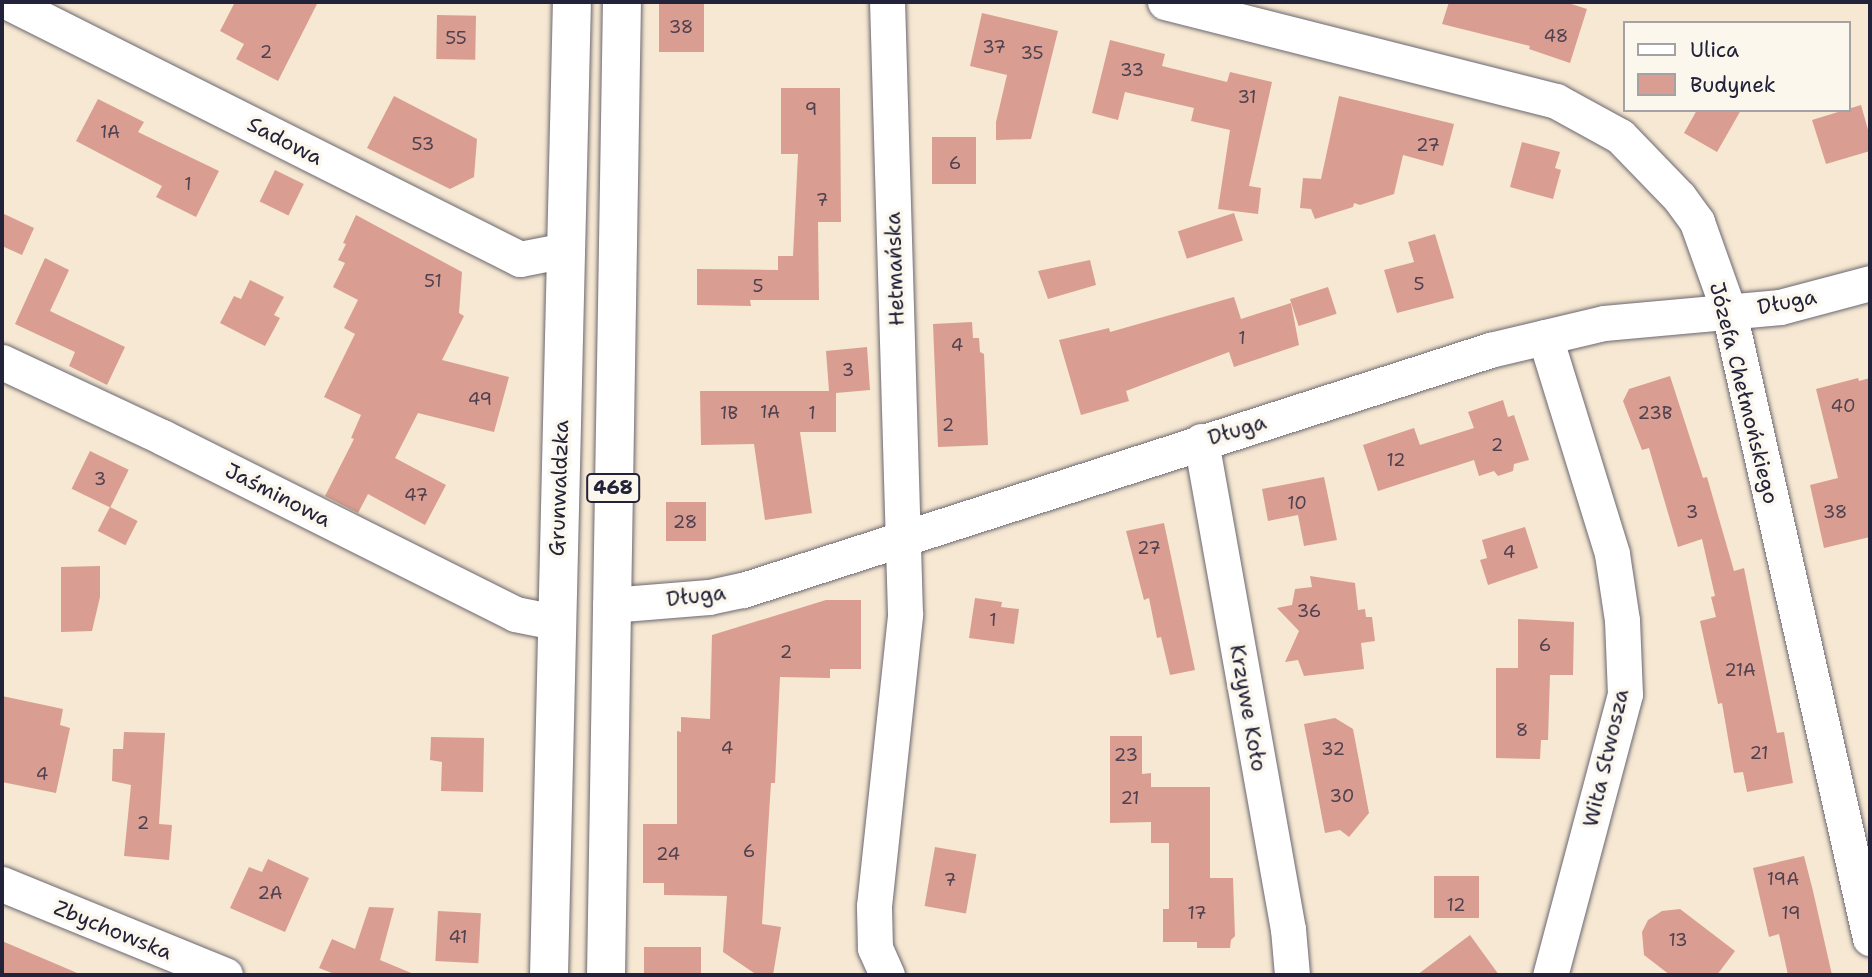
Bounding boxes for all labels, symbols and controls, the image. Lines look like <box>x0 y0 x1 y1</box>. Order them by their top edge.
house number: 38 <box>669 16 693 38</box>
legend <box>1624 21 1851 112</box>
house number: 48 <box>1544 25 1568 47</box>
house number: 55 <box>445 27 467 49</box>
house number: 37 <box>982 36 1006 58</box>
text: Ulica <box>1690 36 1739 64</box>
house number: 2 <box>260 41 272 63</box>
house number: 35 <box>1020 42 1044 64</box>
house number: 33 <box>1120 59 1144 81</box>
text: Budynek <box>1690 71 1776 99</box>
house number: 31 <box>1237 86 1257 108</box>
house number: 9 <box>805 98 817 120</box>
street label: Sadowa <box>243 111 327 171</box>
house number: 1A <box>100 121 120 143</box>
house number: 53 <box>412 133 434 155</box>
house number: 27 <box>1416 134 1440 156</box>
house number: 6 <box>949 152 961 174</box>
house number: 1 <box>184 173 192 195</box>
house number: 7 <box>816 189 828 211</box>
street label: Hetmańska <box>880 212 910 326</box>
house number: 51 <box>424 270 442 292</box>
house number: 5 <box>1413 273 1425 295</box>
house number: 5 <box>752 275 764 297</box>
street label: Józefa Chełmońskiego <box>1704 280 1784 506</box>
street label: Długa <box>1755 284 1819 320</box>
house number: 1 <box>1238 327 1246 349</box>
house number: 4 <box>951 334 963 356</box>
house number: 3 <box>842 359 854 381</box>
house number: 49 <box>468 388 492 410</box>
house number: 40 <box>1830 395 1856 417</box>
house number: 1A <box>760 401 780 423</box>
house number: 1B <box>720 402 738 424</box>
house number: 1 <box>808 402 816 424</box>
house number: 23B <box>1638 402 1672 424</box>
street label: Długa <box>1205 409 1269 451</box>
house number: 2 <box>942 414 954 436</box>
street label: Grunwaldzka <box>544 419 574 557</box>
house number: 2 <box>1491 434 1503 456</box>
house number: 12 <box>1386 449 1406 471</box>
street label: Jaśminowa <box>221 458 335 532</box>
house number: 3 <box>94 468 106 490</box>
road number: 468 <box>585 472 641 503</box>
house number: 47 <box>404 484 428 506</box>
house number: 10 <box>1287 492 1307 514</box>
house number: 3 <box>1686 501 1698 523</box>
house number: 38 <box>1823 501 1847 523</box>
house number: 28 <box>673 511 697 533</box>
house number: 27 <box>1137 537 1161 559</box>
house number: 4 <box>1503 541 1515 563</box>
street label: Długa <box>665 580 727 612</box>
house number: 36 <box>1297 600 1321 622</box>
house number: 1 <box>989 609 997 631</box>
house number: 6 <box>1539 634 1551 656</box>
house number: 2 <box>780 641 792 663</box>
street label: Krzywe Koło <box>1224 643 1272 773</box>
house number: 21A <box>1724 659 1756 681</box>
street label: Wita Stwosza <box>1578 687 1634 829</box>
house number: 8 <box>1516 719 1528 741</box>
house number: 4 <box>721 737 733 759</box>
house number: 32 <box>1321 738 1345 760</box>
house number: 21 <box>1749 742 1769 764</box>
house number: 23 <box>1114 744 1138 766</box>
house number: 4 <box>36 763 48 785</box>
house number: 30 <box>1330 785 1354 807</box>
house number: 21 <box>1120 787 1140 809</box>
house number: 2 <box>137 812 149 834</box>
house number: 6 <box>743 840 755 862</box>
house number: 24 <box>656 843 680 865</box>
house number: 19A <box>1767 868 1799 890</box>
house number: 7 <box>944 869 956 891</box>
house number: 2A <box>258 882 282 904</box>
house number: 12 <box>1446 894 1466 916</box>
street label: Zbychowska <box>50 895 176 965</box>
house number: 17 <box>1187 902 1207 924</box>
house number: 19 <box>1781 902 1801 924</box>
house number: 41 <box>448 926 468 948</box>
house number: 13 <box>1668 929 1688 951</box>

